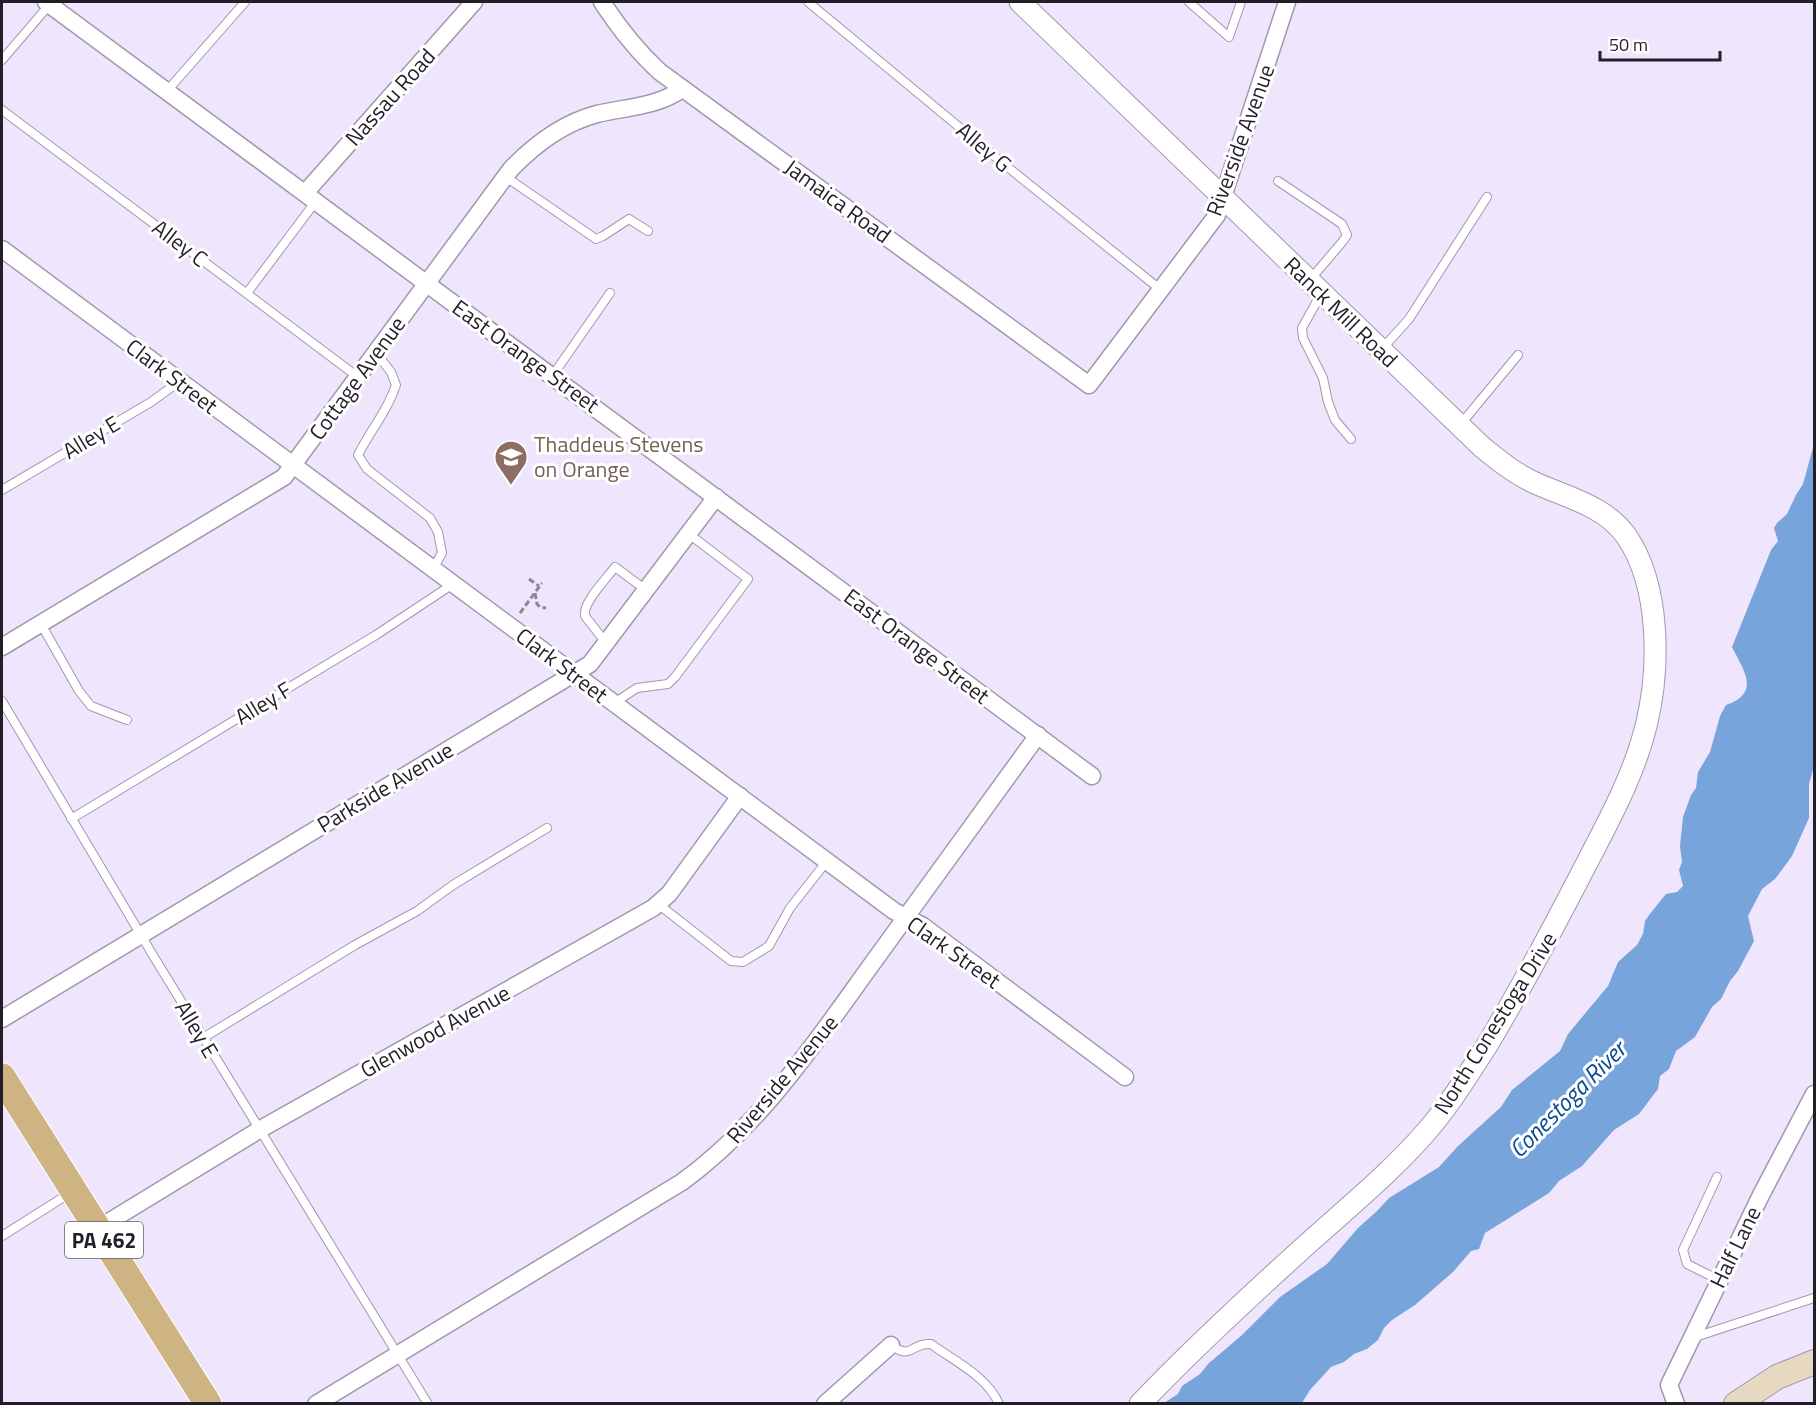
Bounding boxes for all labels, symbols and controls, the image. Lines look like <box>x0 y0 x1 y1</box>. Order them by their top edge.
scale bar <box>1600 24 1720 62</box>
text: 50 m <box>1609 31 1648 58</box>
street label: Nassau Road <box>337 40 443 154</box>
street label: Riverside Avenue <box>1197 60 1283 220</box>
street label: Alley G <box>949 114 1019 180</box>
street label: Jamaica Road <box>778 151 898 251</box>
street label: Alley C <box>145 211 215 275</box>
street label: Ranck Mill Road <box>1276 249 1406 375</box>
street label: East Orange Street <box>445 291 607 421</box>
street label: Cottage Avenue <box>300 309 414 447</box>
street label: Clark Street <box>119 330 225 422</box>
street label: Alley E <box>56 407 126 467</box>
place label: Thaddeus Stevens on Orange <box>534 427 703 486</box>
school or university icon: Thaddeus Stevens on Orange <box>493 439 529 486</box>
street label: East Orange Street <box>837 580 997 712</box>
street label: Clark Street <box>509 619 615 711</box>
street label: Alley F <box>228 673 298 733</box>
street label: Parkside Avenue <box>310 733 460 841</box>
street label: Clark Street <box>900 907 1008 997</box>
street label: North Conestoga Drive <box>1425 925 1565 1121</box>
street label: Glenwood Avenue <box>354 976 516 1086</box>
street label: Alley E <box>167 994 227 1064</box>
street label: Riverside Avenue <box>718 1007 846 1151</box>
water label: Conestoga River <box>1500 1030 1636 1166</box>
street label: Half Lane <box>1701 1200 1769 1294</box>
road number: PA 462 <box>65 1222 143 1258</box>

